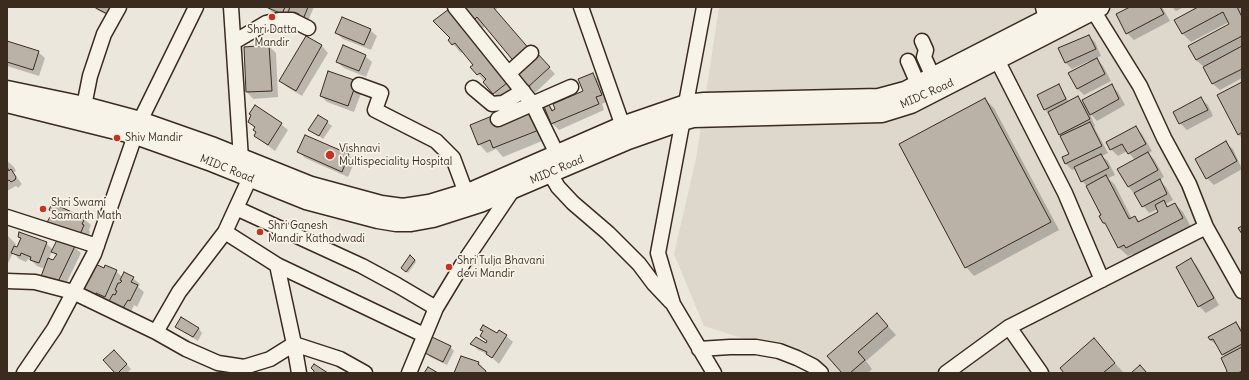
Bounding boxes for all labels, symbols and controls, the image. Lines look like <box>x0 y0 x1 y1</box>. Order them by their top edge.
marker: Shri Datta Mandir <box>267 12 277 22</box>
place label: Shri Datta Mandir <box>247 23 297 49</box>
street label: MIDC Road <box>898 76 956 112</box>
place label: Shiv Mandir <box>125 131 183 145</box>
marker: Shiv Mandir <box>112 133 122 143</box>
place label: Vishnavi Multispeciality Hospital <box>339 142 452 168</box>
marker: Vishnavi Multispeciality Hospital <box>324 149 336 161</box>
street label: MIDC Road <box>198 152 256 186</box>
street label: MIDC Road <box>528 153 586 187</box>
place label: Shri Swami Samarth Math <box>51 196 122 222</box>
marker: Shri Swami Samarth Math <box>38 204 48 214</box>
place label: Shri Ganesh Mandir Kathodwadi <box>268 219 365 245</box>
marker: Shri Ganesh Mandir Kathodwadi <box>255 227 265 237</box>
place label: Shri Tulja Bhavani devi Mandir <box>457 254 544 280</box>
marker: Shri Tulja Bhavani devi Mandir <box>444 262 454 272</box>

